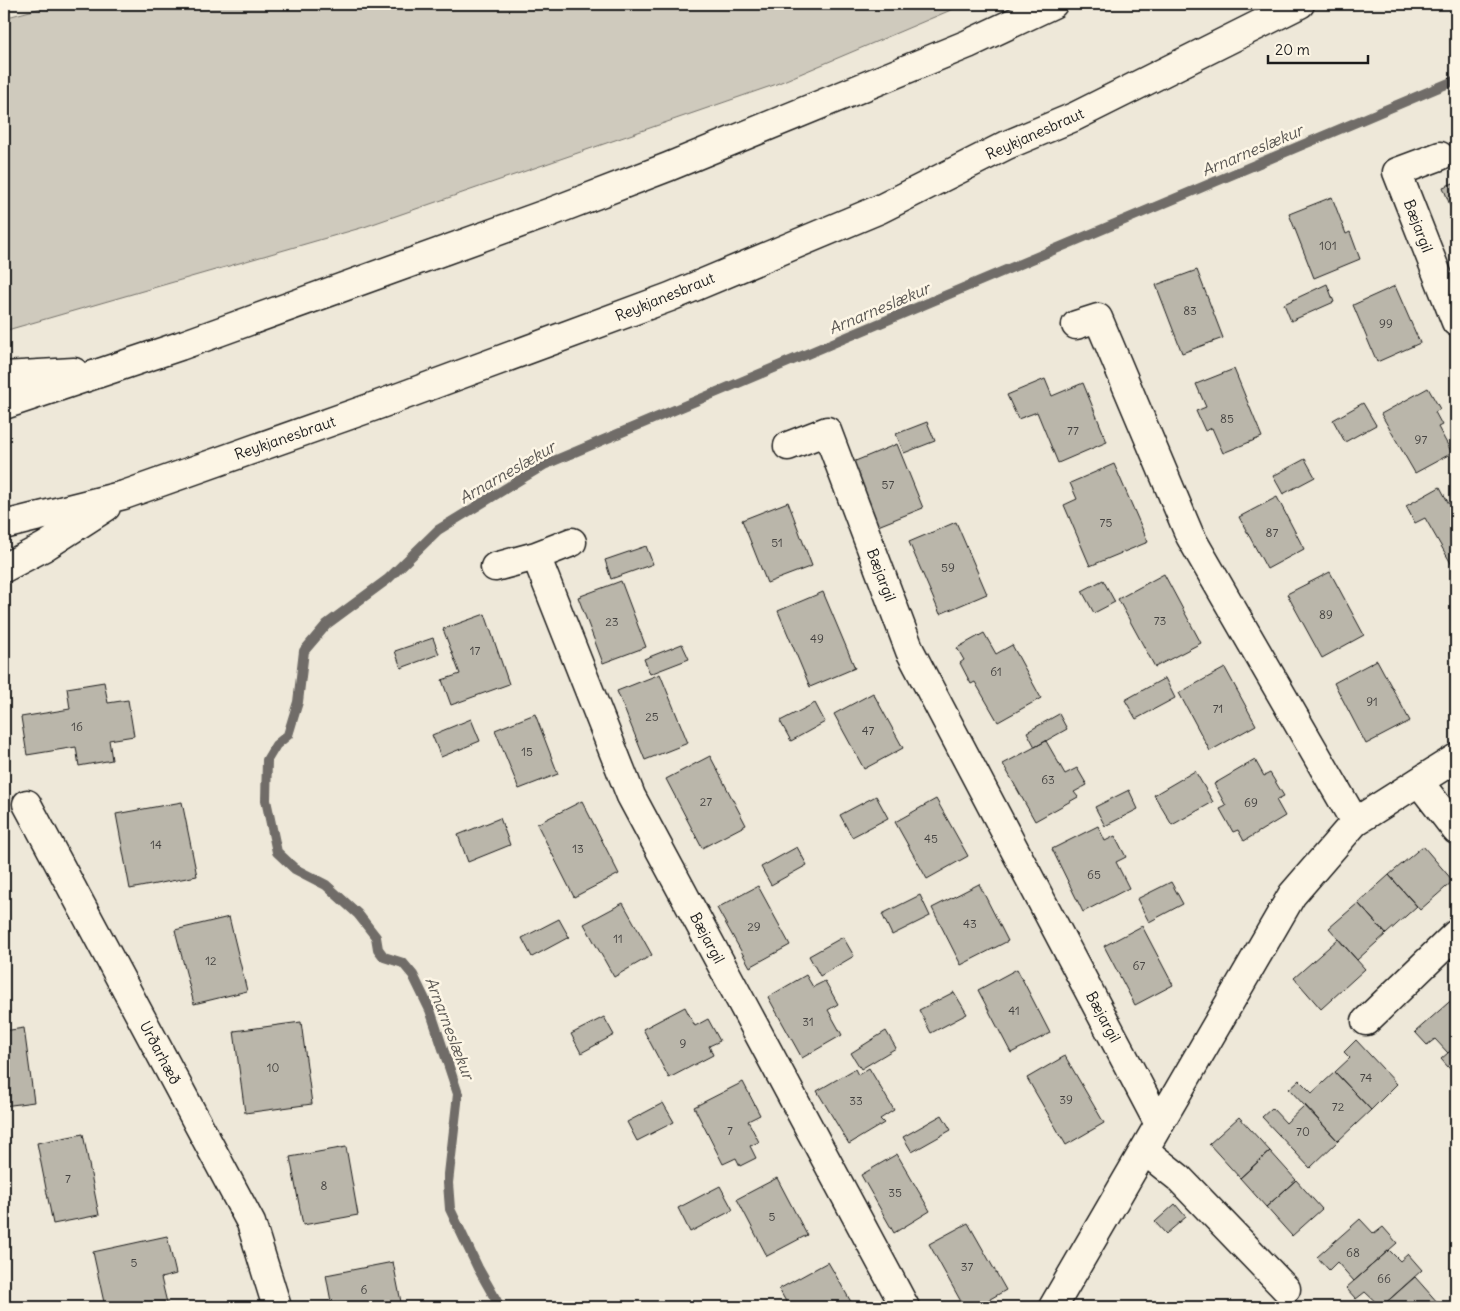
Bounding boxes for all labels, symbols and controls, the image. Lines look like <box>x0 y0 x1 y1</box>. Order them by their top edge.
scale bar <box>1268 32 1368 64</box>
text: 20 m <box>1275 40 1310 59</box>
street label: Reykjanesbraut <box>983 103 1087 164</box>
water label: Arnarneslækur <box>1198 119 1308 180</box>
street label: Bæjargil <box>1400 197 1437 255</box>
house number: 101 <box>1319 238 1337 253</box>
street label: Reykjanesbraut <box>612 268 717 325</box>
water label: Arnarneslækur <box>825 277 935 338</box>
house number: 83 <box>1183 303 1197 318</box>
house number: 99 <box>1379 316 1393 331</box>
street label: Reykjanesbraut <box>232 411 338 464</box>
house number: 85 <box>1220 411 1234 426</box>
house number: 77 <box>1067 423 1079 438</box>
house number: 97 <box>1415 432 1428 447</box>
water label: Arnarneslækur <box>455 435 561 508</box>
house number: 57 <box>882 477 895 492</box>
house number: 75 <box>1100 515 1112 530</box>
house number: 87 <box>1266 525 1279 540</box>
house number: 51 <box>771 535 783 550</box>
street label: Bæjargil <box>863 546 900 604</box>
house number: 59 <box>941 560 955 575</box>
house number: 89 <box>1319 607 1333 622</box>
house number: 73 <box>1154 613 1167 628</box>
house number: 23 <box>605 614 619 629</box>
house number: 49 <box>810 631 824 646</box>
house number: 17 <box>470 643 480 658</box>
house number: 61 <box>990 664 1002 679</box>
house number: 91 <box>1366 694 1378 709</box>
house number: 71 <box>1213 701 1223 716</box>
house number: 25 <box>645 709 659 724</box>
house number: 16 <box>71 719 83 734</box>
house number: 47 <box>862 723 874 738</box>
house number: 15 <box>521 744 533 759</box>
house number: 63 <box>1041 772 1055 787</box>
house number: 27 <box>700 794 712 809</box>
house number: 69 <box>1244 795 1258 810</box>
house number: 45 <box>924 831 938 846</box>
house number: 14 <box>150 837 162 852</box>
house number: 13 <box>572 841 584 856</box>
house number: 65 <box>1087 867 1101 882</box>
street label: Bæjargil <box>686 909 729 967</box>
house number: 43 <box>963 916 977 931</box>
house number: 29 <box>747 919 761 934</box>
house number: 11 <box>613 931 623 946</box>
house number: 12 <box>205 953 217 968</box>
house number: 67 <box>1133 958 1146 973</box>
water label: Arnarneslækur <box>421 974 480 1084</box>
street label: Bæjargil <box>1082 988 1125 1046</box>
house number: 41 <box>1008 1003 1020 1018</box>
house number: 31 <box>802 1014 814 1029</box>
street label: Urðarhæð <box>136 1018 185 1088</box>
house number: 9 <box>680 1036 687 1051</box>
house number: 10 <box>267 1060 279 1075</box>
house number: 74 <box>1360 1070 1372 1085</box>
house number: 39 <box>1059 1092 1073 1107</box>
house number: 33 <box>849 1093 863 1108</box>
house number: 72 <box>1332 1099 1345 1114</box>
house number: 7 <box>727 1123 733 1138</box>
house number: 70 <box>1296 1124 1310 1139</box>
house number: 7 <box>65 1171 71 1186</box>
house number: 8 <box>321 1178 328 1193</box>
house number: 35 <box>888 1185 902 1200</box>
house number: 5 <box>769 1209 776 1224</box>
house number: 68 <box>1346 1245 1360 1260</box>
house number: 5 <box>131 1255 138 1270</box>
house number: 37 <box>961 1259 973 1274</box>
house number: 66 <box>1377 1271 1391 1286</box>
house number: 6 <box>361 1282 368 1297</box>

